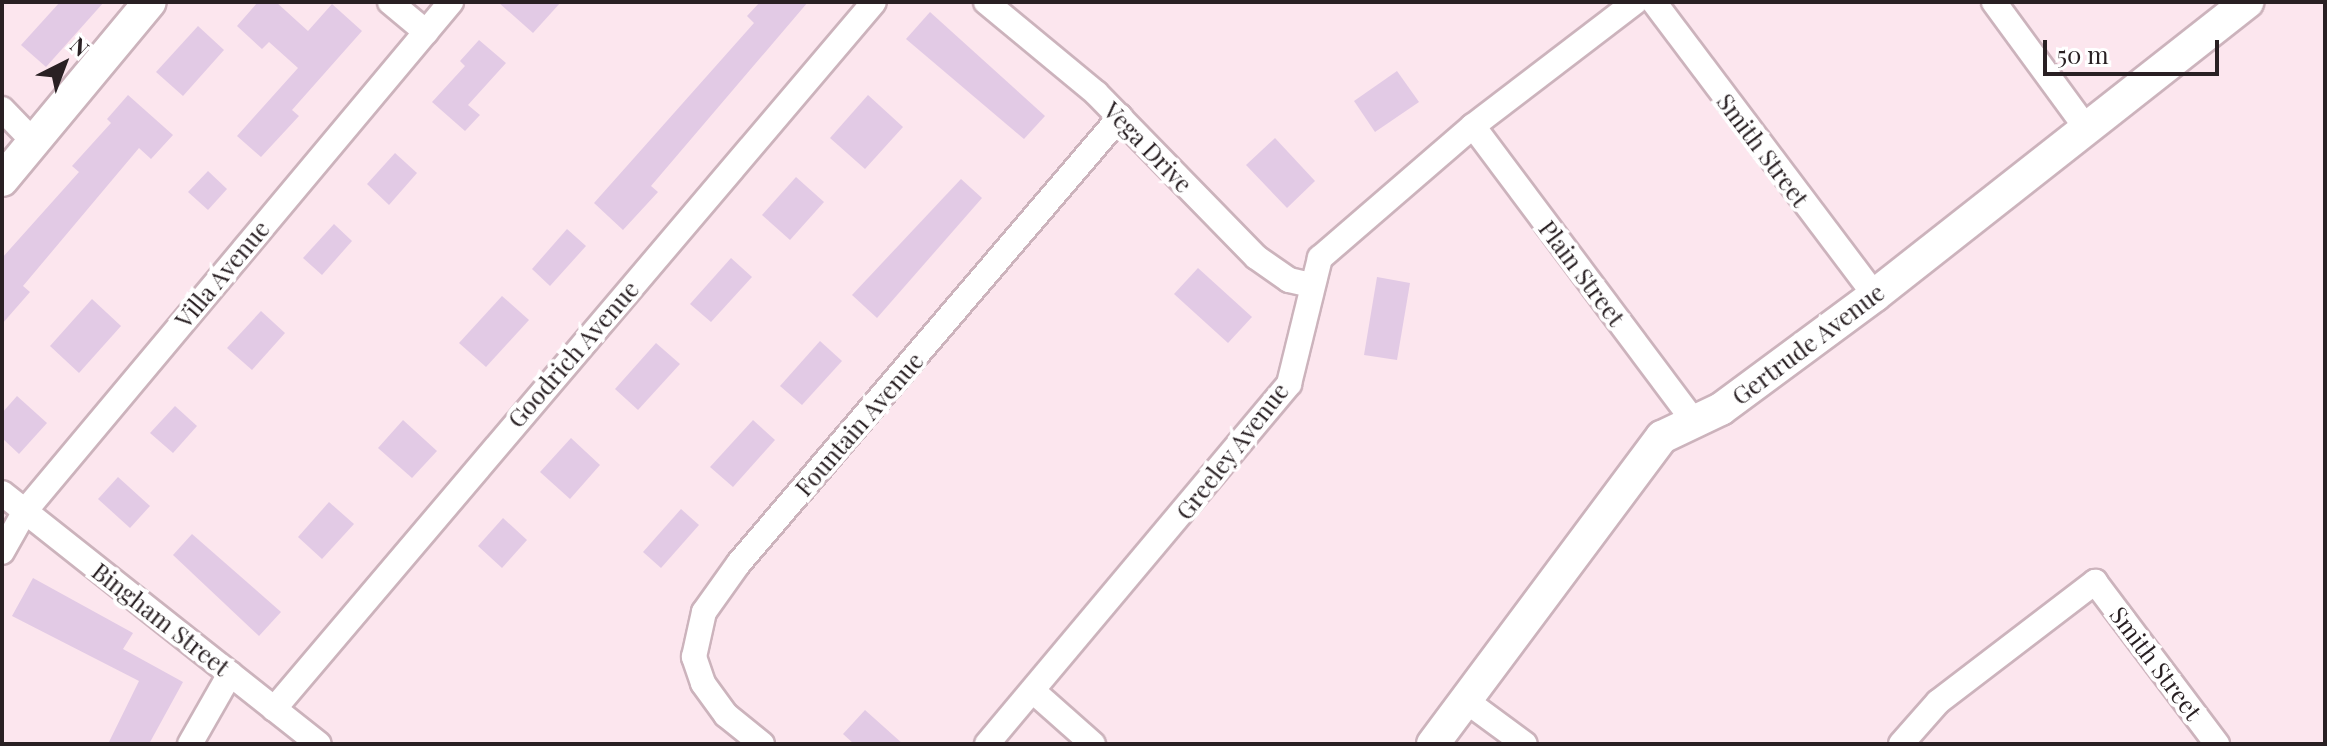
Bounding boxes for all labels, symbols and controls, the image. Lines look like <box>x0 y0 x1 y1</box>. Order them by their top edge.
north arrow <box>24 24 104 104</box>
scale bar <box>2047 24 2223 74</box>
text: N <box>64 30 96 63</box>
text: 50 m <box>2057 38 2109 70</box>
street label: Smith Street <box>1711 88 1815 212</box>
street label: Vega Drive <box>1098 96 1198 198</box>
street label: Villa Avenue <box>168 214 276 334</box>
street label: Plain Street <box>1533 215 1631 331</box>
street label: Goodrich Avenue <box>501 274 645 434</box>
street label: Gertrude Avenue <box>1726 277 1890 411</box>
street label: Fountain Avenue <box>789 346 929 502</box>
street label: Greeley Avenue <box>1169 376 1295 526</box>
street label: Bingham Street <box>87 556 235 682</box>
street label: Smith Street <box>2104 601 2208 725</box>

